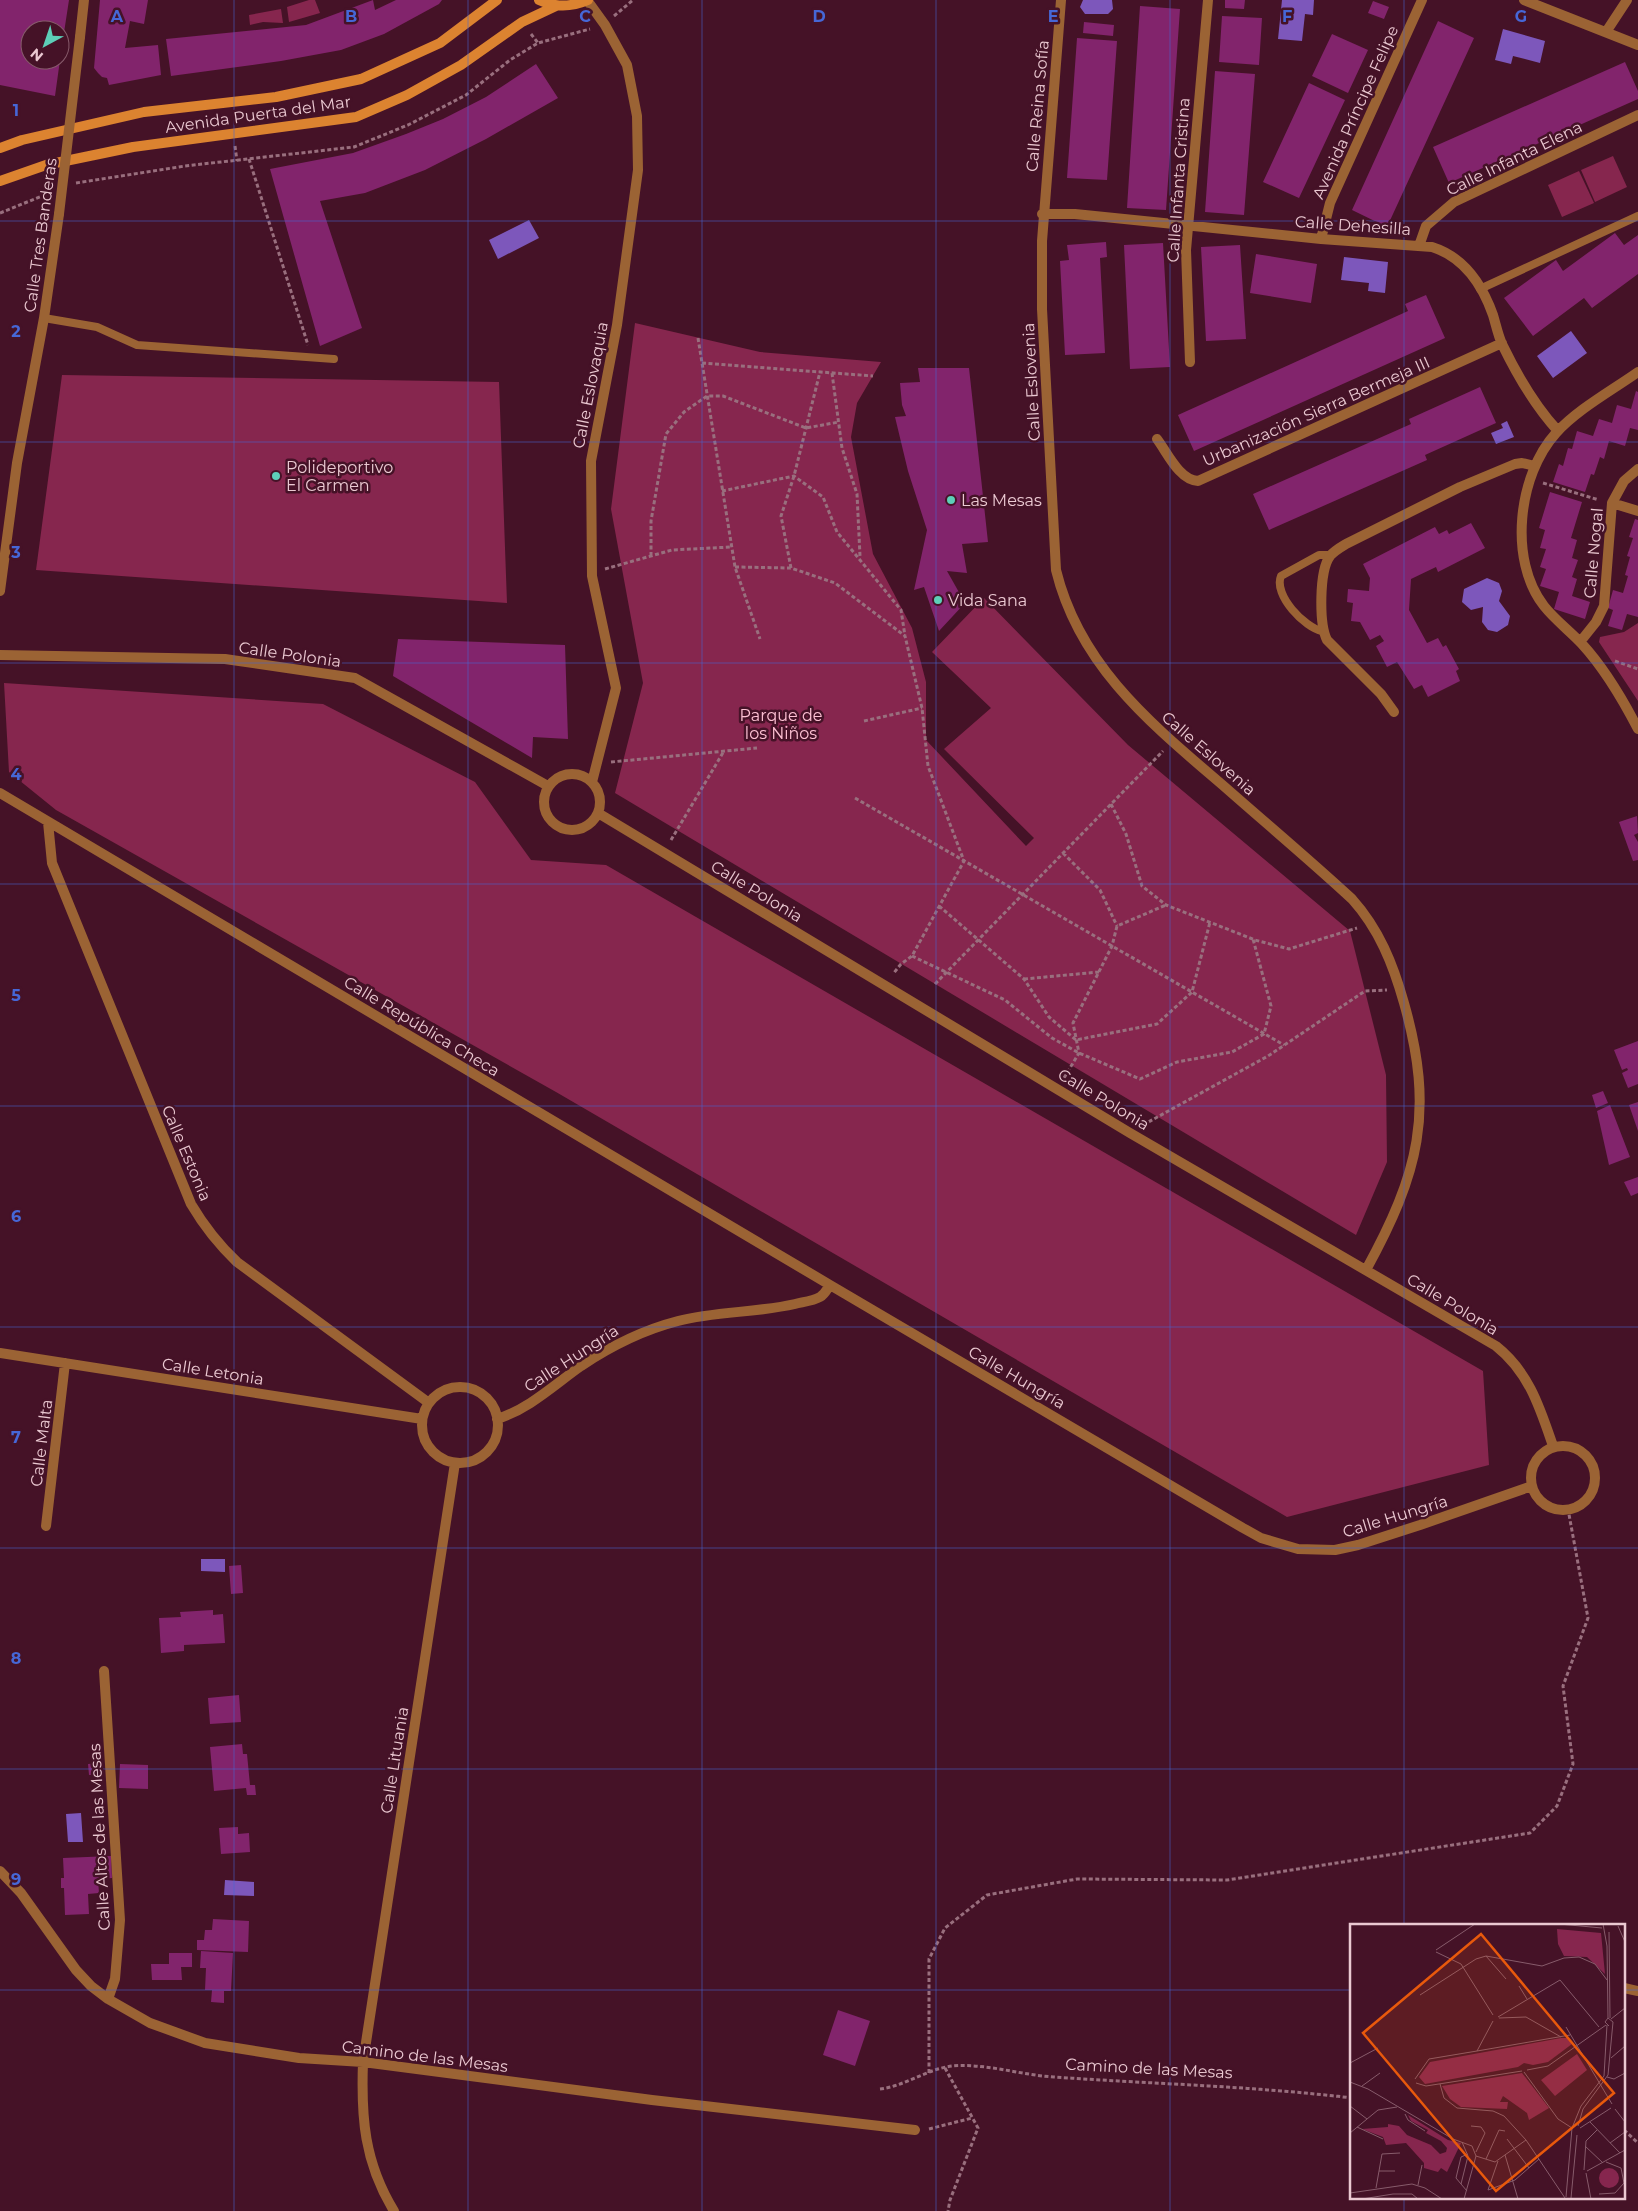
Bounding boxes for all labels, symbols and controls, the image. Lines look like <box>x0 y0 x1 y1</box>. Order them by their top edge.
text: A <box>110 7 124 26</box>
text: B <box>345 7 357 26</box>
text: C <box>579 7 591 26</box>
text: D <box>812 7 826 26</box>
text: E <box>1048 7 1058 26</box>
text: F <box>1282 7 1292 26</box>
text: G <box>1515 7 1527 26</box>
north arrow <box>20 20 70 70</box>
street label: Avenida Príncipe Felipe <box>1309 23 1402 202</box>
street label: Calle Reina Sofía <box>1022 39 1053 173</box>
text: N <box>27 44 47 65</box>
street label: Avenida Puerta del Mar <box>164 92 352 137</box>
street label: Calle Infanta Cristina <box>1163 97 1194 263</box>
text: 1 <box>13 101 19 120</box>
street label: Calle Infanta Elena <box>1443 117 1585 200</box>
street label: Calle Tres Banderas <box>20 156 61 314</box>
street label: Calle Dehesilla <box>1294 212 1412 239</box>
street label: Calle Eslovaquia <box>569 320 612 450</box>
text: 2 <box>11 322 21 341</box>
street label: Calle Eslovenia <box>1019 322 1044 442</box>
street label: Urbanización Sierra Bermeja III <box>1200 353 1433 470</box>
place label: Polideportivo El Carmen <box>286 458 393 495</box>
marker: Polideportivo El Carmen <box>270 470 282 482</box>
place label: Las Mesas <box>961 491 1042 510</box>
marker: Las Mesas <box>945 494 957 506</box>
street label: Calle Nogal <box>1580 507 1607 599</box>
text: 3 <box>10 543 21 562</box>
place label: Vida Sana <box>948 591 1027 610</box>
marker: Vida Sana <box>932 594 944 606</box>
street label: Calle Polonia <box>237 638 342 671</box>
park label: Parque de los Niños <box>740 706 822 743</box>
street label: Calle Eslovenia <box>1158 707 1260 799</box>
text: 4 <box>10 765 22 784</box>
street label: Calle Polonia <box>708 857 806 926</box>
street label: Calle República Checa <box>340 972 503 1080</box>
text: 5 <box>11 986 21 1005</box>
street label: Calle Polonia <box>1055 1065 1153 1134</box>
street label: Calle Estonia <box>158 1102 215 1204</box>
text: 6 <box>11 1207 21 1226</box>
street label: Calle Polonia <box>1404 1270 1502 1339</box>
street label: Calle Hungría <box>521 1321 622 1396</box>
street label: Calle Hungría <box>965 1342 1069 1413</box>
street label: Calle Letonia <box>161 1354 265 1389</box>
street label: Calle Malta <box>27 1398 56 1488</box>
text: 7 <box>11 1428 21 1447</box>
street label: Calle Hungría <box>1340 1492 1450 1541</box>
text: 8 <box>11 1649 21 1668</box>
street label: Calle Lituania <box>377 1705 412 1815</box>
street label: Calle Altos de las Mesas <box>85 1743 114 1931</box>
text: 9 <box>11 1870 21 1889</box>
inset map <box>1350 1924 1626 2198</box>
street label: Camino de las Mesas <box>341 2037 509 2076</box>
street label: Camino de las Mesas <box>1065 2055 1233 2082</box>

